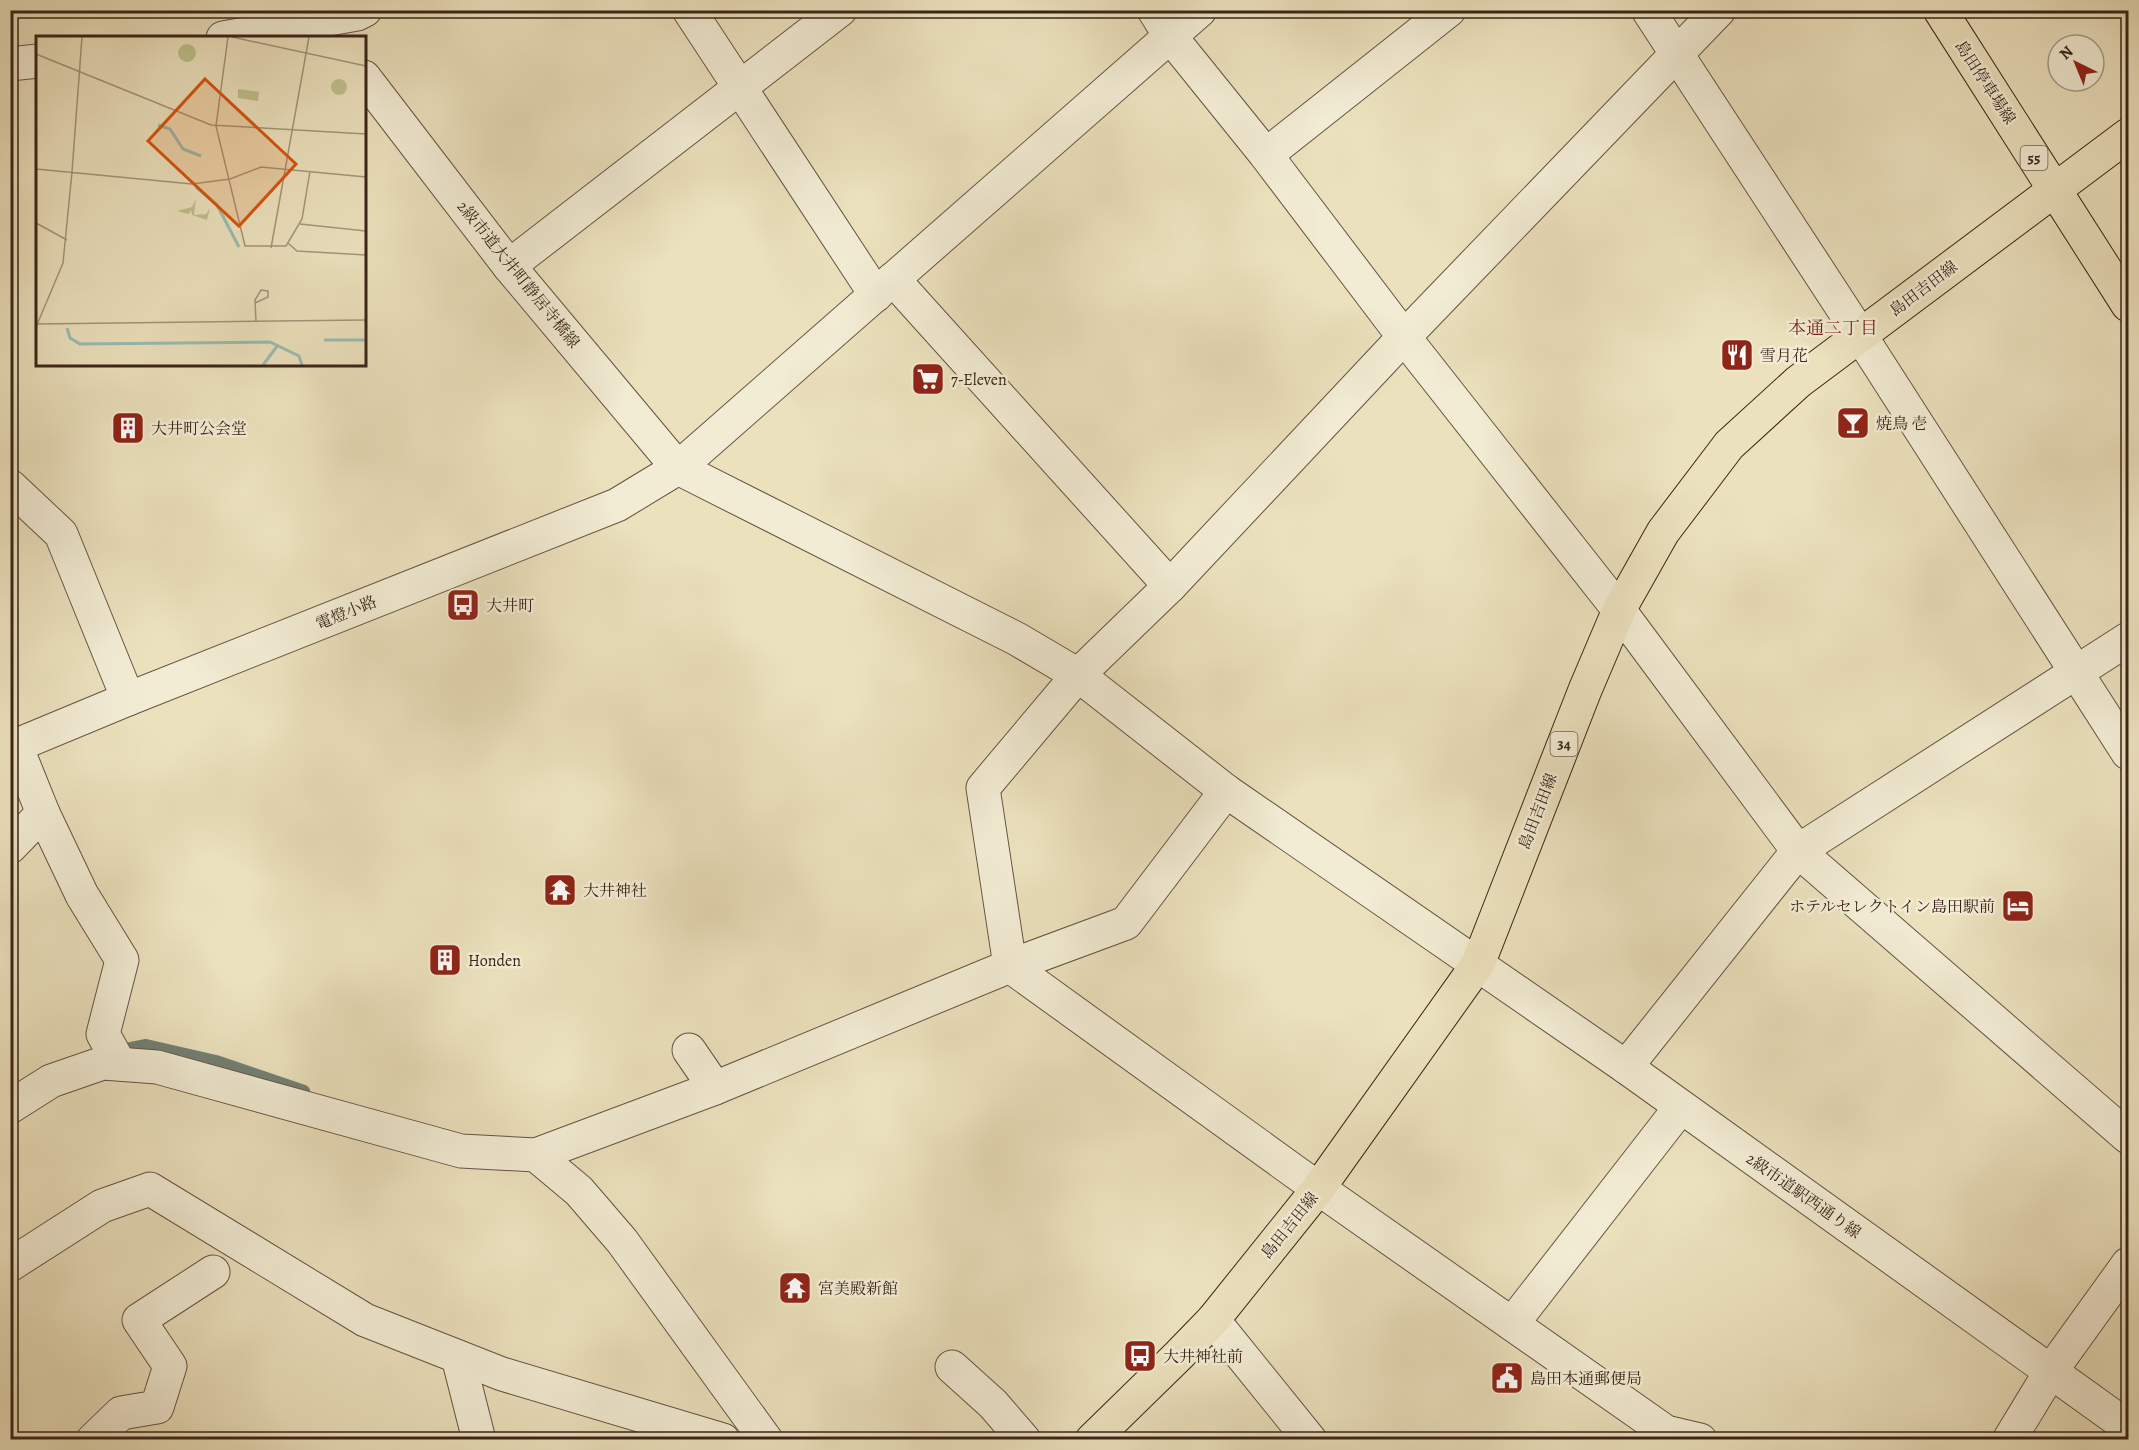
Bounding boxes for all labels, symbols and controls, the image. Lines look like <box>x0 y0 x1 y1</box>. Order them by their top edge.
north arrow <box>2046 33 2106 93</box>
inset map <box>36 36 366 366</box>
street label: 島田停車場線 <box>1950 36 2021 129</box>
text: N <box>2055 41 2078 65</box>
road number: 55 <box>2020 146 2048 170</box>
street label: 2級市道大井町静居寺橋線 <box>452 196 585 353</box>
street label: 島田吉田線 <box>1885 256 1962 322</box>
district label: 本通二丁目 <box>1788 316 1878 340</box>
restaurant icon: 雪月花 <box>1719 337 1755 373</box>
place label: 雪月花 <box>1760 345 1808 367</box>
supermarket icon: 7-Eleven <box>910 361 946 397</box>
place label: 7-Eleven <box>951 369 1007 391</box>
bar icon: 焼鳥 壱 <box>1835 405 1871 441</box>
building icon: 大井町公会堂 <box>110 410 146 446</box>
place label: 焼鳥 壱 <box>1876 413 1927 435</box>
place label: 大井町公会堂 <box>151 418 247 440</box>
bus stop icon: 大井町 <box>445 587 481 623</box>
street label: 電燈小路 <box>313 591 380 635</box>
place label: 大井町 <box>486 595 534 617</box>
road number: 34 <box>1550 732 1578 756</box>
street label: 島田吉田線 <box>1513 770 1563 853</box>
temple icon: 大井神社 <box>542 872 578 908</box>
place label: 大井神社 <box>583 880 647 902</box>
hotel icon: ホテルセレクトイン島田駅前 <box>2000 888 2036 924</box>
place label: ホテルセレクトイン島田駅前 <box>1789 896 1995 918</box>
building icon: Honden <box>427 942 463 978</box>
place label: Honden <box>468 950 521 972</box>
street label: 2級市道駅西通り線 <box>1742 1148 1865 1244</box>
street label: 島田吉田線 <box>1256 1188 1324 1264</box>
temple icon: 宮美殿新館 <box>777 1270 813 1306</box>
place label: 宮美殿新館 <box>818 1278 898 1300</box>
bus stop icon: 大井神社前 <box>1122 1338 1158 1374</box>
place label: 大井神社前 <box>1163 1346 1243 1368</box>
public building icon: 島田本通郵便局 <box>1489 1360 1525 1396</box>
place label: 島田本通郵便局 <box>1530 1368 1642 1390</box>

